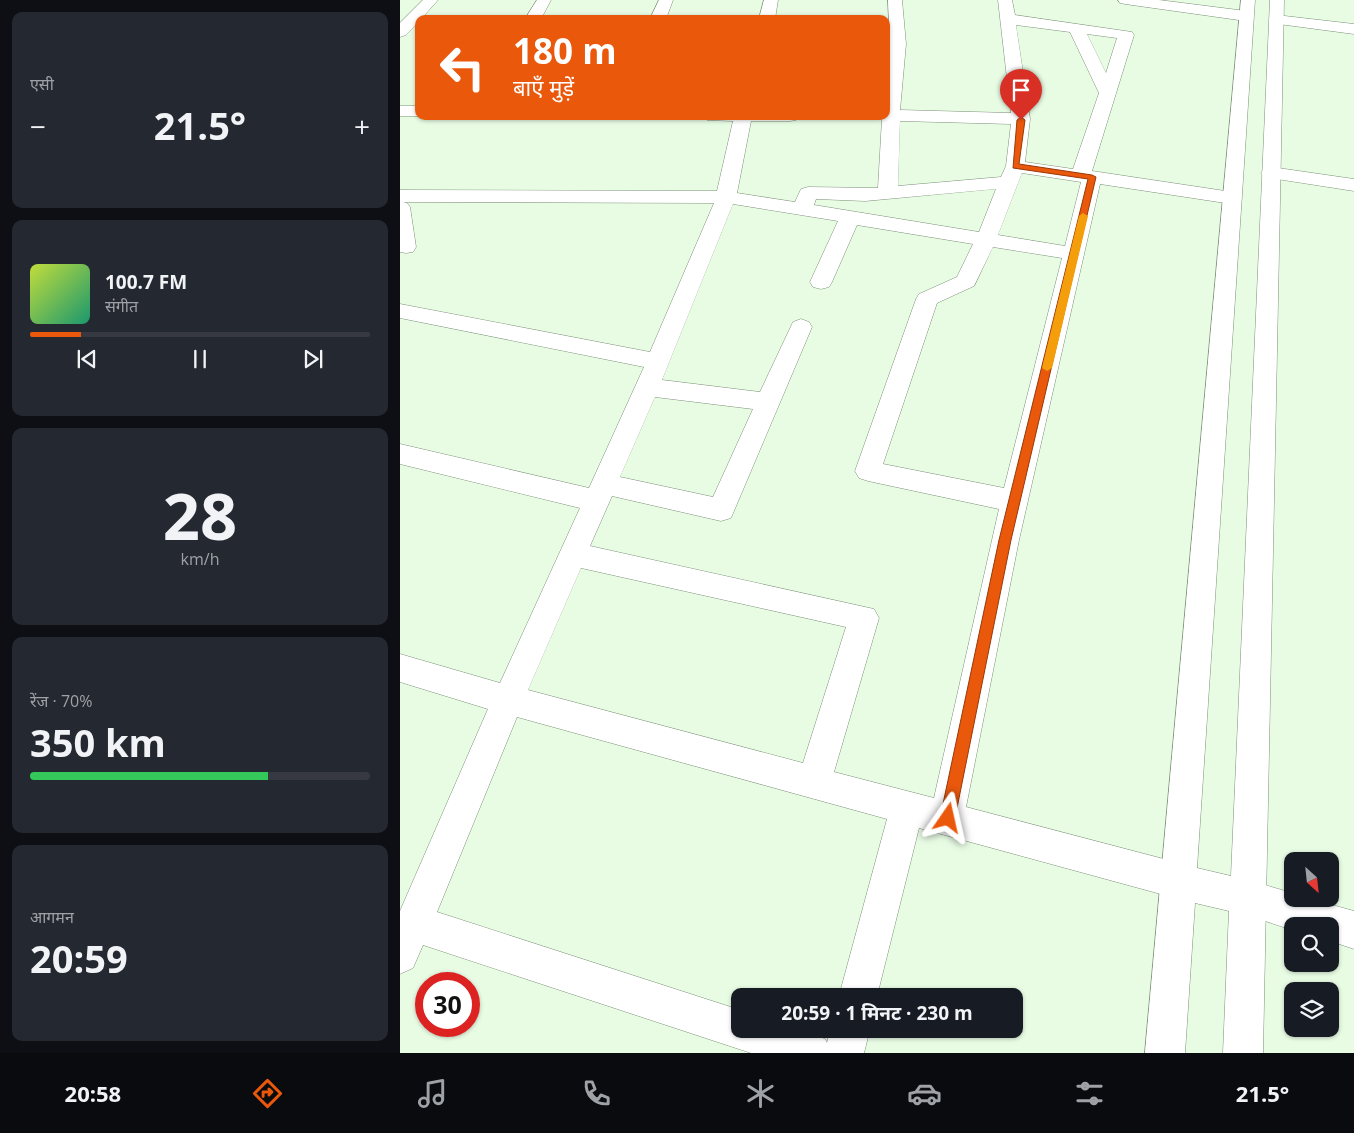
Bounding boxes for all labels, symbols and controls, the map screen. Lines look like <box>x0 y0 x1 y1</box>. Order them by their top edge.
text: 180 m <box>513 27 617 74</box>
icon: left <box>430 35 495 100</box>
pin <box>1000 69 1042 120</box>
text: बाएँ मुड़ें <box>513 72 574 102</box>
text: एसी <box>30 73 54 95</box>
icon: arrive <box>1007 76 1035 104</box>
text: 21.5° <box>154 99 246 151</box>
text: − <box>30 107 46 145</box>
text: + <box>354 107 370 145</box>
text: 100.7 FM <box>105 269 187 295</box>
text: संगीत <box>105 295 138 317</box>
icon: previous <box>73 345 101 373</box>
icon: pause <box>186 345 214 373</box>
icon: next <box>299 345 327 373</box>
text: 28 <box>163 471 237 559</box>
text: km/h <box>181 548 219 570</box>
text: रेंज · 70% <box>30 690 92 712</box>
text: 350 km <box>30 716 166 768</box>
position arrow <box>921 791 973 843</box>
north arrow <box>1284 852 1339 908</box>
map controls <box>1284 852 1339 1037</box>
text: आगमन <box>30 906 74 928</box>
button: search <box>1284 917 1339 972</box>
text: 20:59 <box>30 932 128 984</box>
speed limit sign: 30 <box>415 972 480 1037</box>
button: layers <box>1284 982 1339 1037</box>
text: 20:59 · 1 मिनट · 230 m <box>781 1000 973 1026</box>
icon: directions <box>250 1076 285 1111</box>
icon: music <box>415 1076 450 1111</box>
icon: phone <box>579 1076 614 1111</box>
icon: climate <box>743 1076 778 1111</box>
icon: car <box>907 1076 942 1111</box>
icon: filters <box>1072 1076 1107 1111</box>
text: 20:58 <box>65 1078 121 1108</box>
text: 21.5° <box>1236 1078 1289 1108</box>

